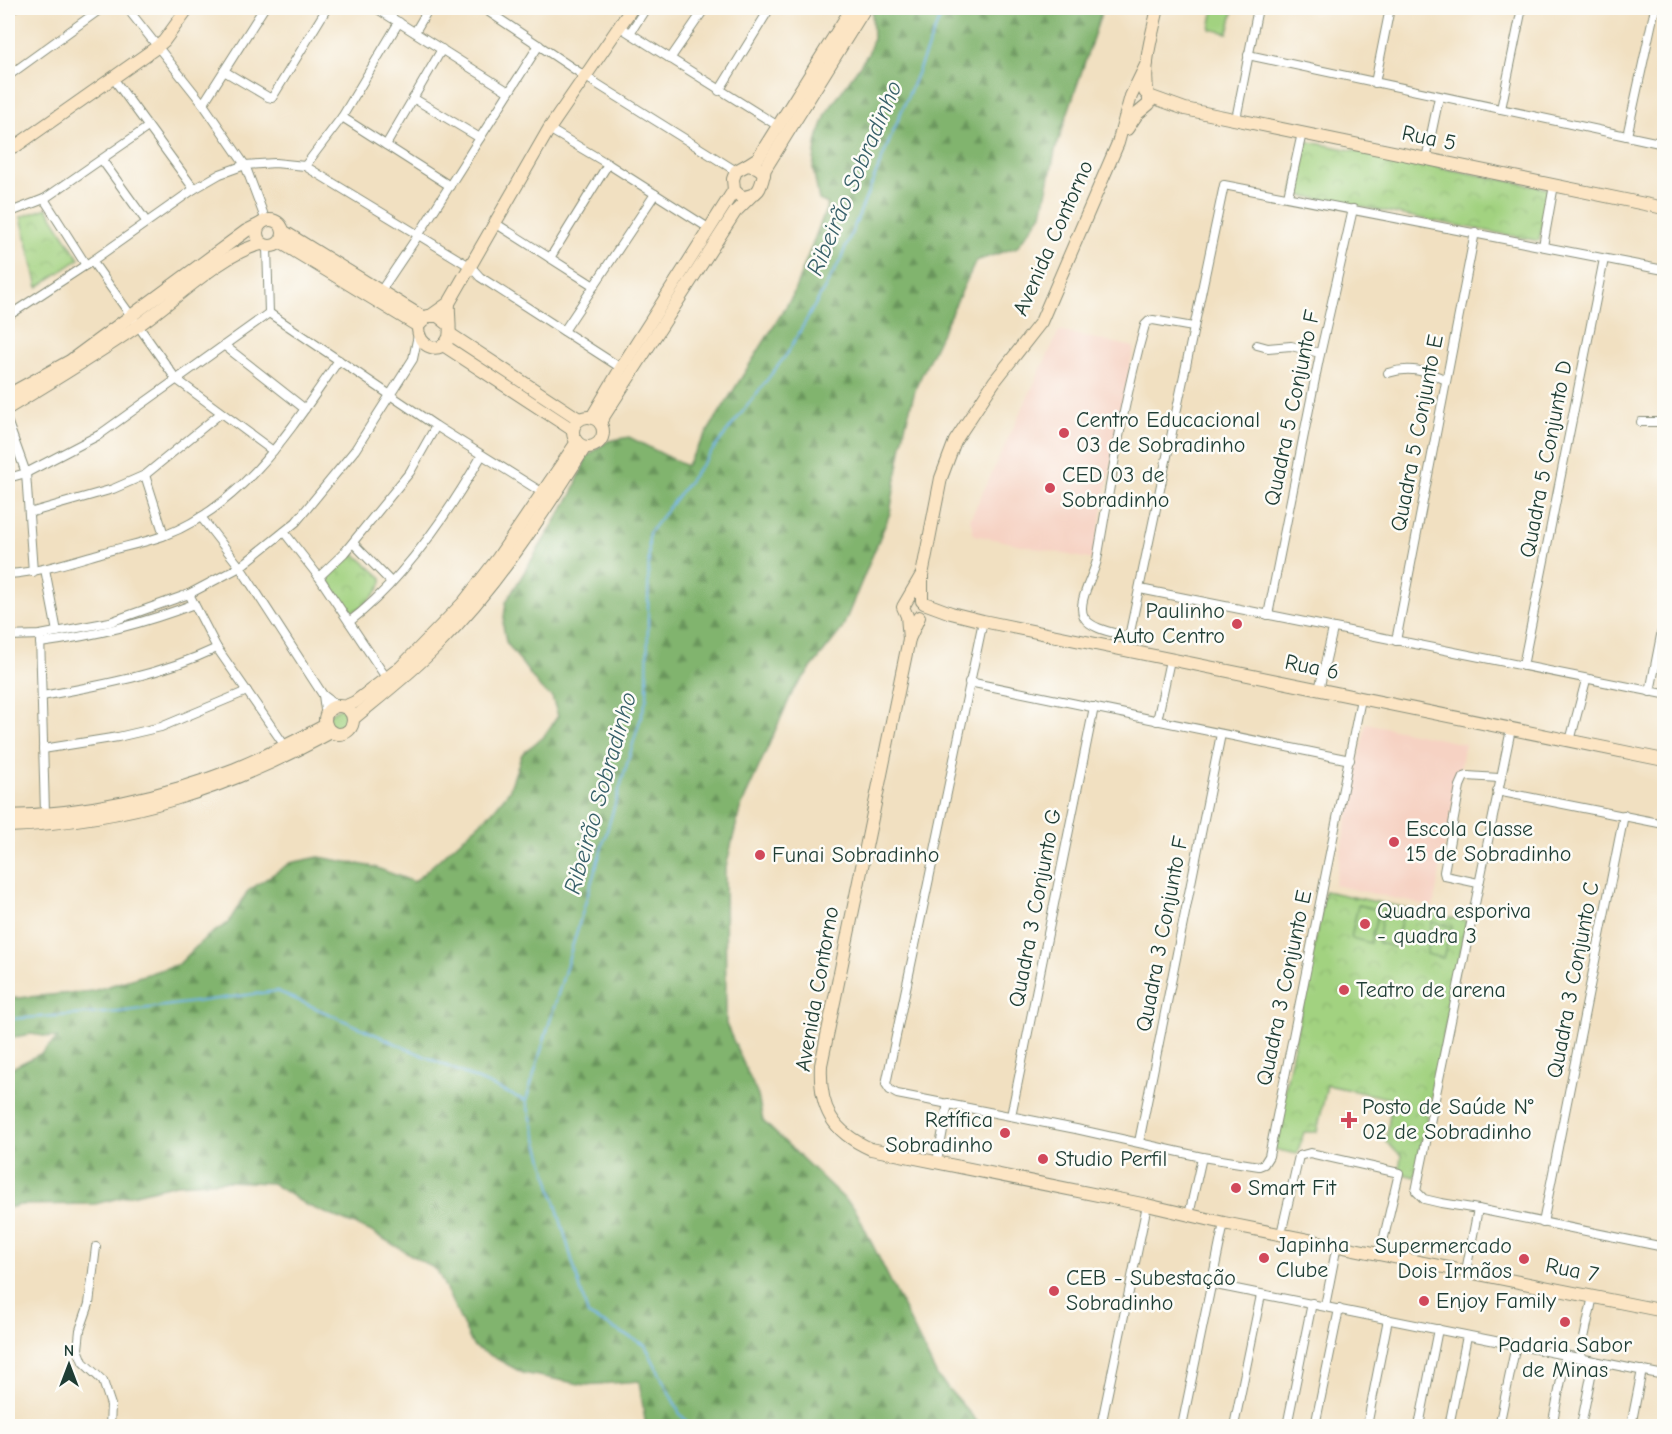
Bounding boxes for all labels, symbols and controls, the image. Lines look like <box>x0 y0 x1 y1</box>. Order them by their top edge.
water label: Ribeirão Sobradinho <box>800 76 908 280</box>
street label: Rua 5 <box>1399 120 1459 156</box>
street label: Avenida Contorno <box>1007 156 1099 320</box>
street label: Quadra 5 Conjunto F <box>1259 307 1326 508</box>
street label: Quadra 5 Conjunto E <box>1385 332 1449 534</box>
street label: Quadra 5 Conjunto D <box>1514 358 1578 560</box>
place label: Centro Educacional 03 de Sobradinho <box>1076 407 1260 458</box>
marker: Centro Educacional 03 de Sobradinho <box>1057 426 1071 440</box>
place label: CED 03 de Sobradinho <box>1062 462 1169 513</box>
marker: CED 03 de Sobradinho <box>1043 481 1057 495</box>
place label: Paulinho Auto Centro <box>1113 598 1225 649</box>
marker: Paulinho Auto Centro <box>1230 617 1244 631</box>
street label: Rua 6 <box>1282 649 1342 685</box>
water label: Ribeirão Sobradinho <box>558 689 642 897</box>
street label: Quadra 3 Conjunto G <box>1003 807 1067 1009</box>
place label: Escola Classe 15 de Sobradinho <box>1406 816 1572 867</box>
street label: Quadra 3 Conjunto F <box>1130 834 1194 1034</box>
marker: Escola Classe 15 de Sobradinho <box>1387 835 1401 849</box>
place label: Funai Sobradinho <box>772 842 939 868</box>
marker: Funai Sobradinho <box>753 848 767 862</box>
street label: Quadra 3 Conjunto C <box>1541 880 1605 1080</box>
street label: Quadra 3 Conjunto E <box>1251 888 1317 1088</box>
place label: Quadra esporiva - quadra 3 <box>1377 898 1531 949</box>
street label: Avenida Contorno <box>790 904 844 1074</box>
marker: Quadra esporiva - quadra 3 <box>1358 917 1372 931</box>
place label: Teatro de arena <box>1356 977 1506 1003</box>
marker: Teatro de arena <box>1337 983 1351 997</box>
place label: Posto de Saúde N° 02 de Sobradinho <box>1362 1094 1534 1145</box>
place label: Retífica Sobradinho <box>886 1107 993 1158</box>
marker: Posto de Saúde N° 02 de Sobradinho <box>1340 1111 1358 1129</box>
marker: Retífica Sobradinho <box>998 1126 1012 1140</box>
place label: Studio Perfil <box>1055 1146 1167 1172</box>
marker: Studio Perfil <box>1036 1152 1050 1166</box>
place label: Smart Fit <box>1248 1175 1337 1201</box>
marker: Smart Fit <box>1229 1181 1243 1195</box>
place label: Japinha Clube <box>1276 1232 1349 1283</box>
place label: Supermercado Dois Irmãos <box>1375 1233 1512 1284</box>
marker: Japinha Clube <box>1257 1251 1271 1265</box>
marker: Supermercado Dois Irmãos <box>1517 1252 1531 1266</box>
street label: Rua 7 <box>1543 1252 1601 1288</box>
place label: CEB - Subestação Sobradinho <box>1066 1265 1236 1316</box>
marker: CEB - Subestação Sobradinho <box>1047 1284 1061 1298</box>
place label: Enjoy Family <box>1436 1288 1556 1314</box>
marker: Enjoy Family <box>1417 1294 1431 1308</box>
marker: Padaria Sabor de Minas <box>1558 1315 1572 1329</box>
place label: Padaria Sabor de Minas <box>1498 1332 1632 1383</box>
north arrow <box>39 1335 99 1395</box>
text: N <box>64 1342 74 1360</box>

